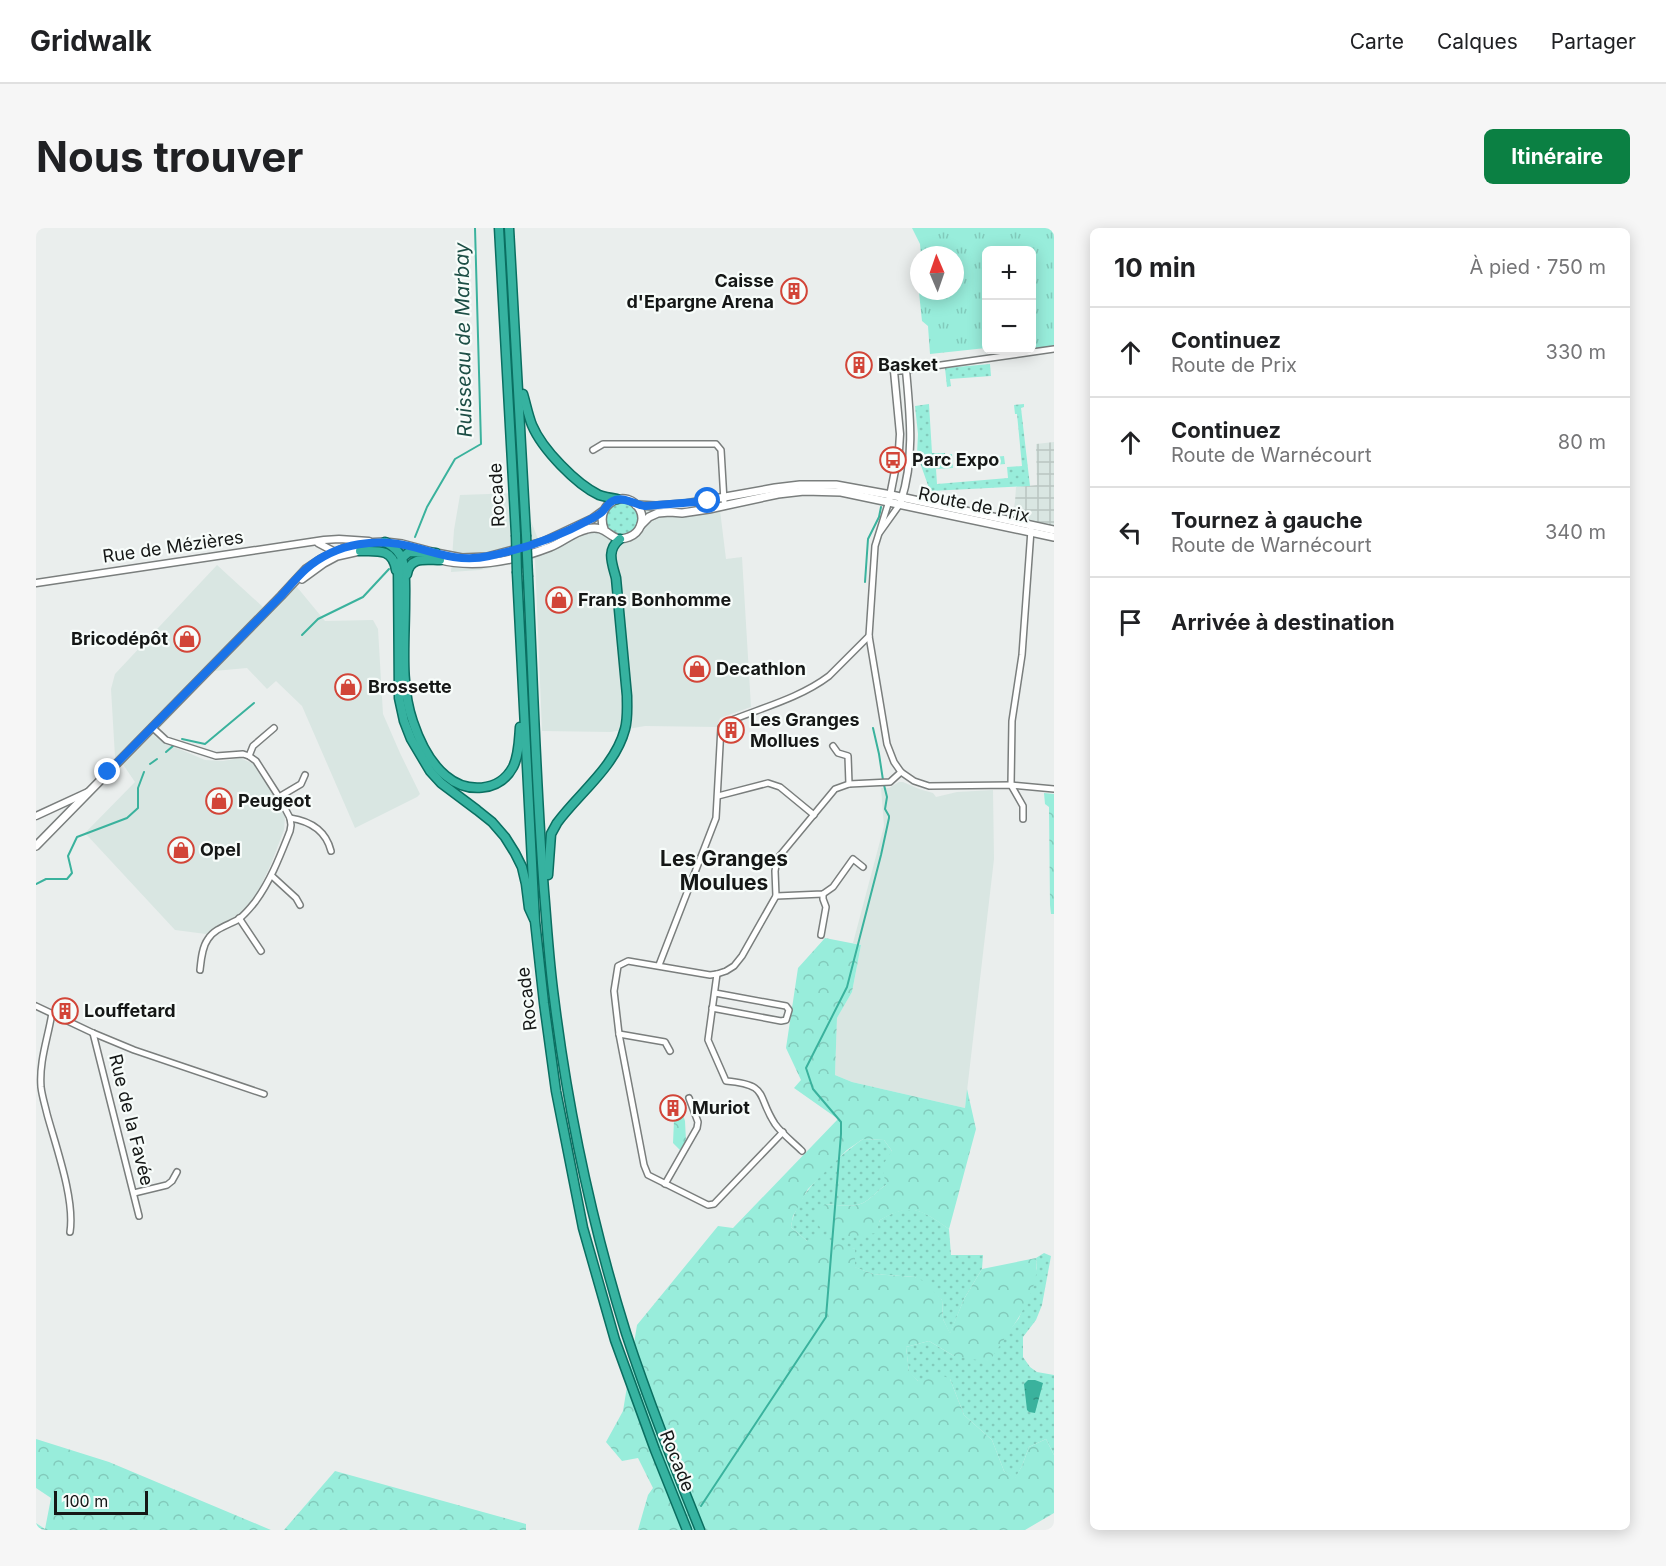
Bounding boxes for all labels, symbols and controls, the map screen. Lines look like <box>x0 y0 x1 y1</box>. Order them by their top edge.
text: Gridwalk <box>30 24 152 58</box>
text: Carte <box>1350 29 1404 54</box>
text: Calques <box>1437 29 1518 54</box>
text: Partager <box>1551 29 1636 54</box>
button: Itinéraire <box>1484 129 1630 184</box>
text: Nous trouver <box>36 131 303 182</box>
water label: Ruisseau de Marbay <box>449 242 477 438</box>
north arrow <box>910 246 964 300</box>
map controls <box>982 246 1036 354</box>
button: + <box>982 246 1036 300</box>
text: 10 min <box>1114 252 1196 283</box>
text: À pied · 750 m <box>1470 255 1606 279</box>
place label: Caisse d'Epargne Arena <box>626 270 774 312</box>
building icon: Caisse d'Epargne Arena <box>779 276 809 306</box>
button: − <box>982 300 1036 354</box>
text: Continuez <box>1171 327 1281 353</box>
icon: ahead <box>1114 336 1147 369</box>
text: 330 m <box>1546 340 1606 364</box>
building icon: Basket <box>844 350 874 380</box>
text: Route de Prix <box>1171 353 1297 377</box>
place label: Basket <box>878 354 938 375</box>
text: Continuez <box>1171 417 1281 443</box>
icon: ahead <box>1114 426 1147 459</box>
text: 80 m <box>1558 430 1606 454</box>
text: Route de Warnécourt <box>1171 443 1371 467</box>
bus stop icon: Parc Expo <box>878 445 908 475</box>
place label: Parc Expo <box>912 449 999 470</box>
street label: Rocade <box>484 462 509 528</box>
street label: Route de Prix <box>916 482 1032 527</box>
route start <box>694 487 720 513</box>
text: Tournez à gauche <box>1171 507 1363 533</box>
icon: left <box>1114 516 1147 549</box>
text: 340 m <box>1545 520 1606 544</box>
street label: Rue de Mézières <box>101 526 245 567</box>
text: Route de Warnécourt <box>1171 533 1371 557</box>
shop icon: Frans Bonhomme <box>544 585 574 615</box>
place label: Frans Bonhomme <box>578 589 732 610</box>
icon: arrive <box>1114 606 1147 639</box>
text: Arrivée à destination <box>1171 609 1395 635</box>
shop icon: Bricodépôt <box>172 624 202 654</box>
place label: Bricodépôt <box>71 628 168 649</box>
shop icon: Decathlon <box>682 654 712 684</box>
place label: Decathlon <box>716 658 806 679</box>
shop icon: Brossette <box>333 672 363 702</box>
place label: Brossette <box>368 676 452 697</box>
place label: Les Granges Mollues <box>750 709 860 751</box>
building icon: Les Granges Mollues <box>716 715 746 745</box>
route end <box>94 758 120 784</box>
shop icon: Peugeot <box>204 786 234 816</box>
place label: Peugeot <box>238 790 312 811</box>
shop icon: Opel <box>166 835 196 865</box>
place label: Opel <box>200 839 241 860</box>
district label: Les Granges Moulues <box>660 846 788 895</box>
street label: Rocade <box>512 966 541 1032</box>
building icon: Louffetard <box>50 996 80 1026</box>
place label: Louffetard <box>84 1000 176 1021</box>
street label: Rue de la Favée <box>105 1052 158 1188</box>
building icon: Muriot <box>658 1093 688 1123</box>
place label: Muriot <box>692 1097 750 1118</box>
street label: Rocade <box>656 1427 699 1495</box>
scale bar <box>54 1488 148 1516</box>
text: 100 m <box>63 1491 108 1511</box>

